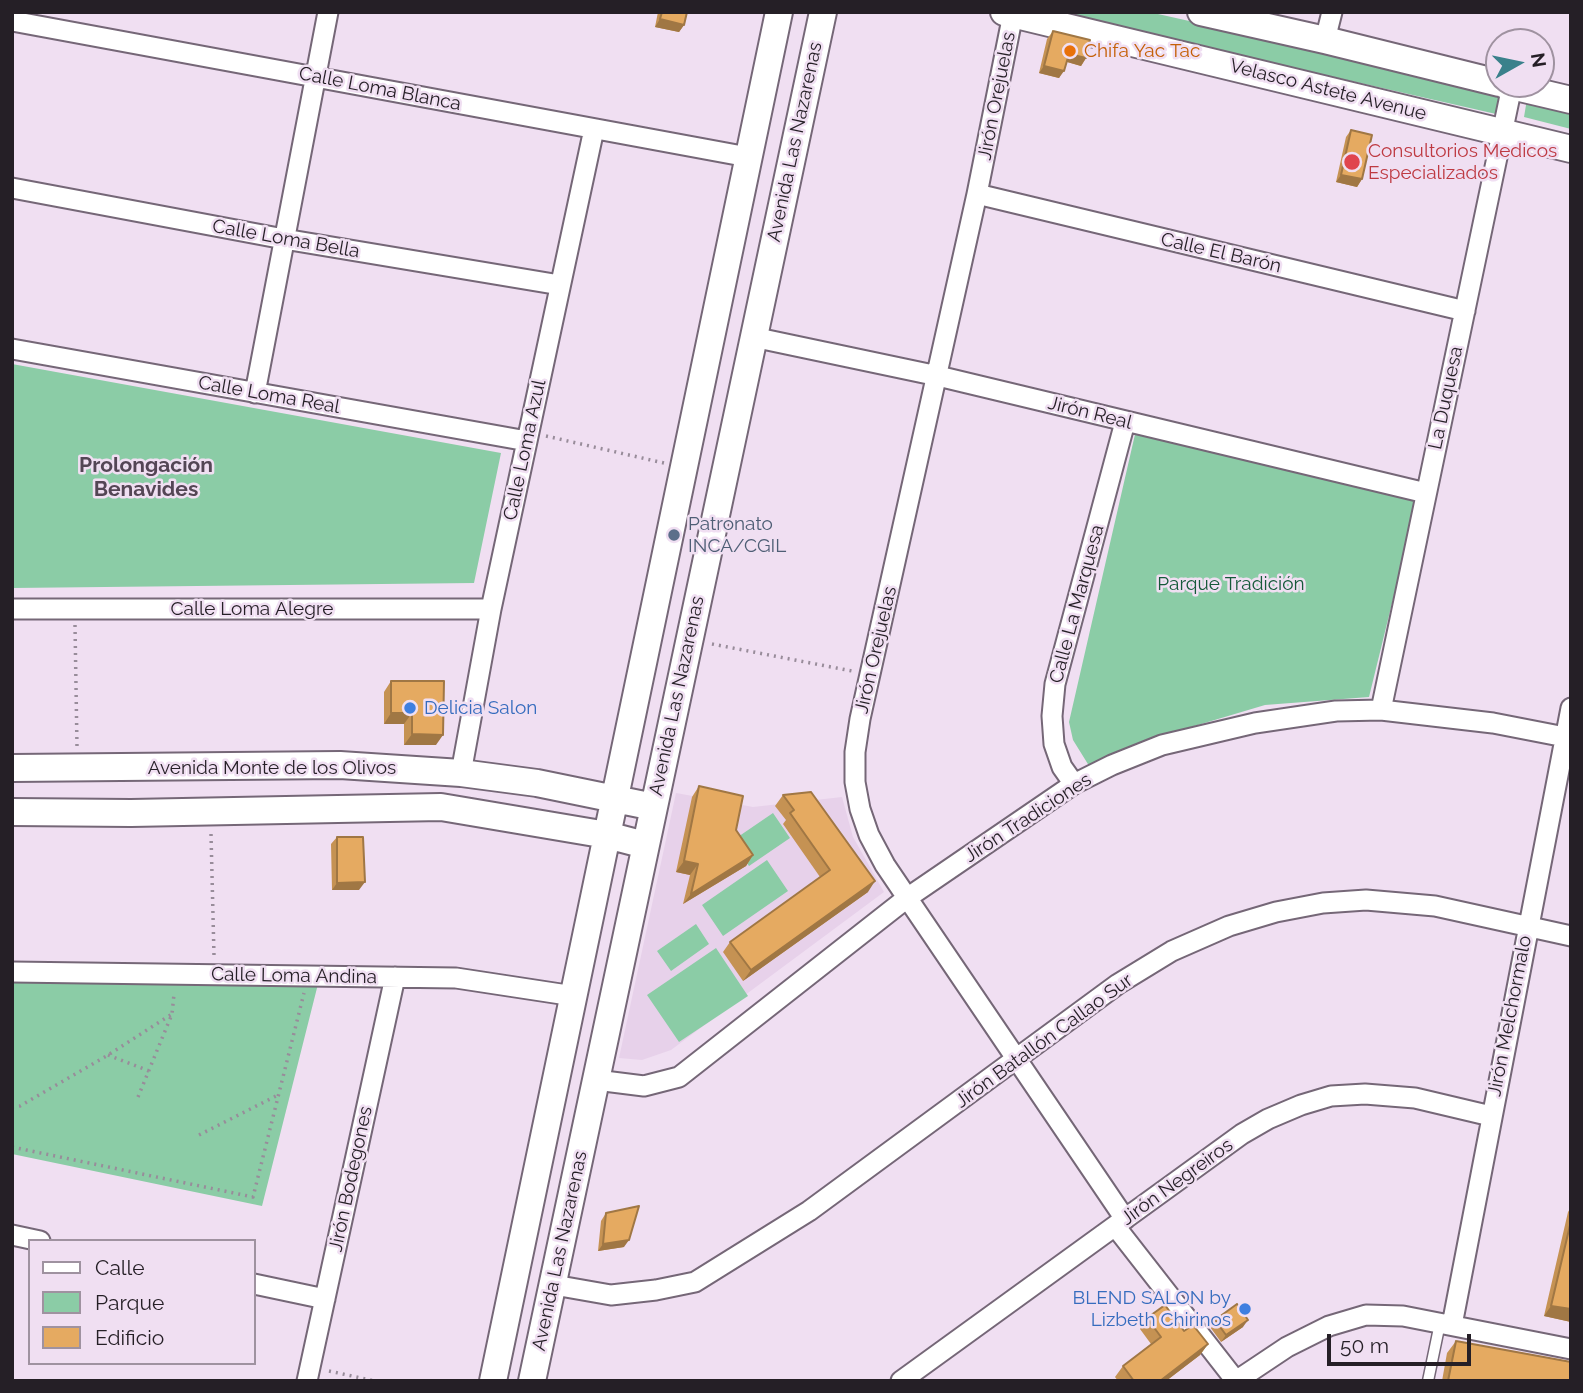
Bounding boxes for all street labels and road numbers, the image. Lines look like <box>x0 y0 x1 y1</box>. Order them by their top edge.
street label: Jirón Orejuelas <box>973 30 1021 162</box>
street label: Avenida Las Nazarenas <box>763 40 827 244</box>
street label: Velasco Astete Avenue <box>1227 55 1429 125</box>
street label: Calle Loma Blanca <box>297 62 463 116</box>
street label: Calle Loma Bella <box>211 215 361 263</box>
street label: Calle El Barón <box>1158 228 1284 278</box>
street label: La Duquesa <box>1424 344 1468 452</box>
street label: Calle Loma Real <box>196 371 342 419</box>
street label: Calle Loma Azul <box>499 378 551 522</box>
street label: Jirón Real <box>1046 392 1134 434</box>
street label: Calle La Marquesa <box>1045 522 1109 686</box>
street label: Jirón Orejuelas <box>850 584 902 716</box>
street label: Avenida Las Nazarenas <box>645 594 709 798</box>
street label: Calle Loma Alegre <box>171 598 333 620</box>
street label: Avenida Monte de los Olivos <box>148 757 396 779</box>
street label: Jirón Tradiciones <box>960 768 1096 868</box>
street label: Jirón Melchormalo <box>1483 934 1537 1098</box>
street label: Calle Loma Andina <box>211 963 377 989</box>
street label: Jirón Batallón Callao Sur <box>951 969 1137 1113</box>
street label: Jirón Bodegones <box>324 1104 378 1254</box>
street label: Jirón Negreiros <box>1117 1134 1237 1230</box>
street label: Avenida Las Nazarenas <box>528 1149 592 1353</box>

